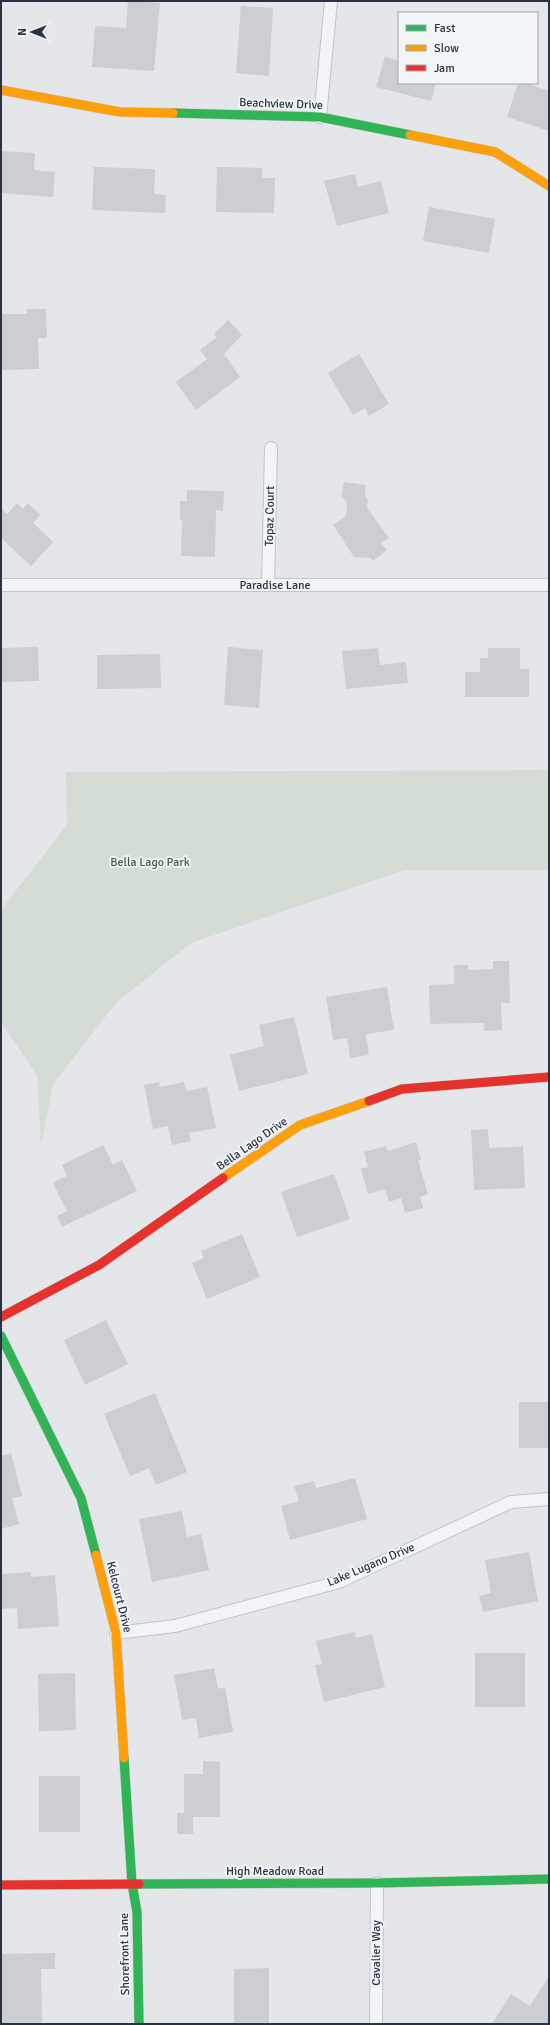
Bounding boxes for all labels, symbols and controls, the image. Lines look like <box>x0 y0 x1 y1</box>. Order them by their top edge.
north arrow <box>12 12 52 52</box>
legend <box>398 12 538 84</box>
text: Fast <box>434 21 455 36</box>
text: N <box>16 28 29 36</box>
text: Slow <box>434 41 459 56</box>
text: Jam <box>434 61 455 76</box>
street label: Beachview Drive <box>239 95 323 113</box>
street label: Topaz Court <box>262 486 278 546</box>
street label: Paradise Lane <box>239 578 311 593</box>
park label: Bella Lago Park <box>110 855 190 870</box>
street label: Bella Lago Drive <box>214 1114 290 1174</box>
street label: Lake Lugano Drive <box>325 1540 417 1590</box>
street label: Kelcourt Drive <box>103 1560 135 1634</box>
street label: High Meadow Road <box>226 1864 324 1879</box>
street label: Shorefront Lane <box>117 1913 133 1995</box>
street label: Cavalier Way <box>369 1920 384 1986</box>

